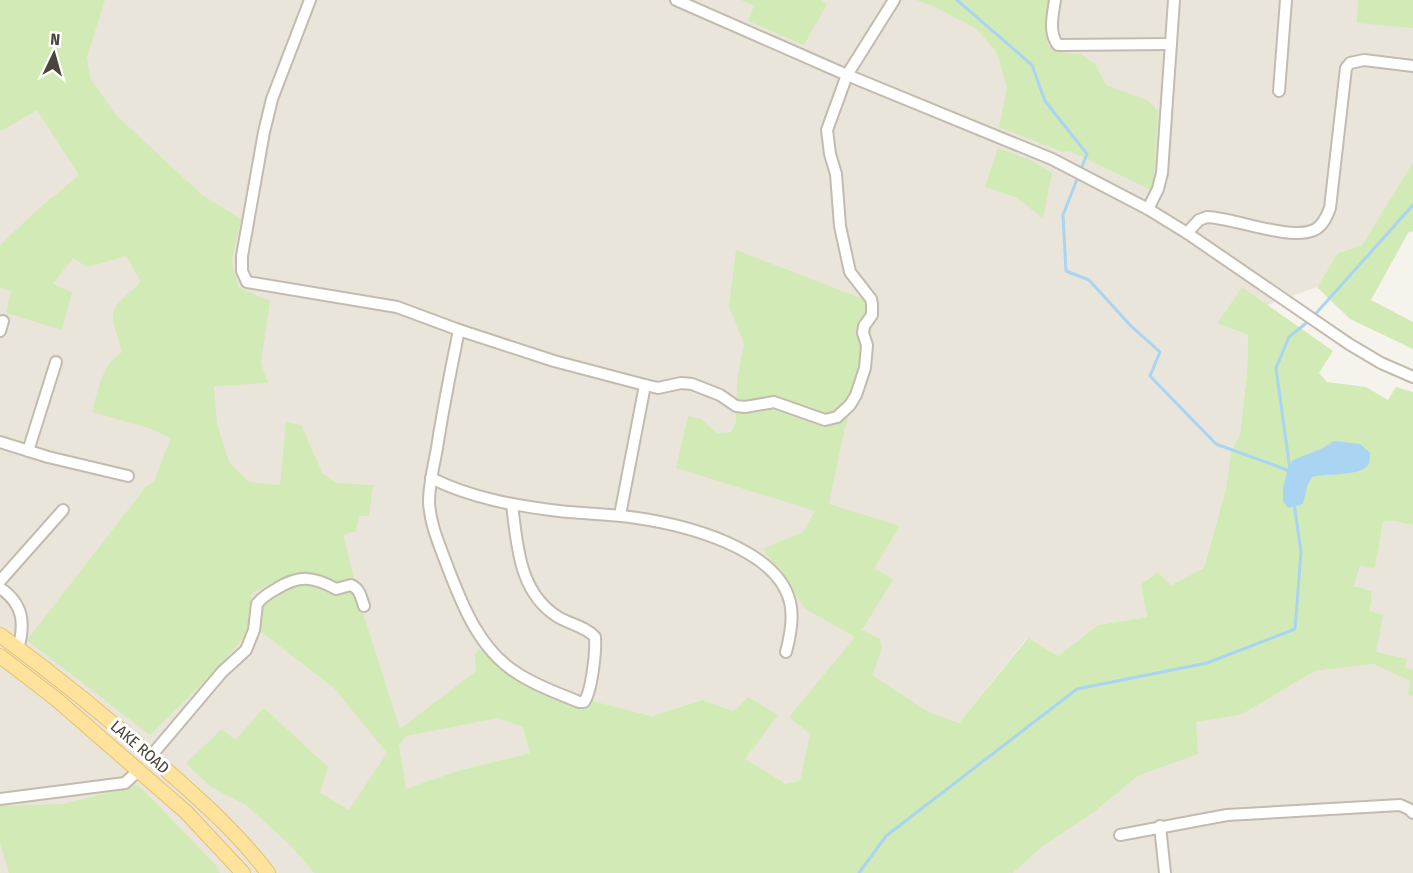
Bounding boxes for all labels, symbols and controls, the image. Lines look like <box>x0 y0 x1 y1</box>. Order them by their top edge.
north arrow <box>24 24 84 84</box>
text: N <box>50 30 61 49</box>
street label: LAKE ROAD <box>107 716 173 778</box>

